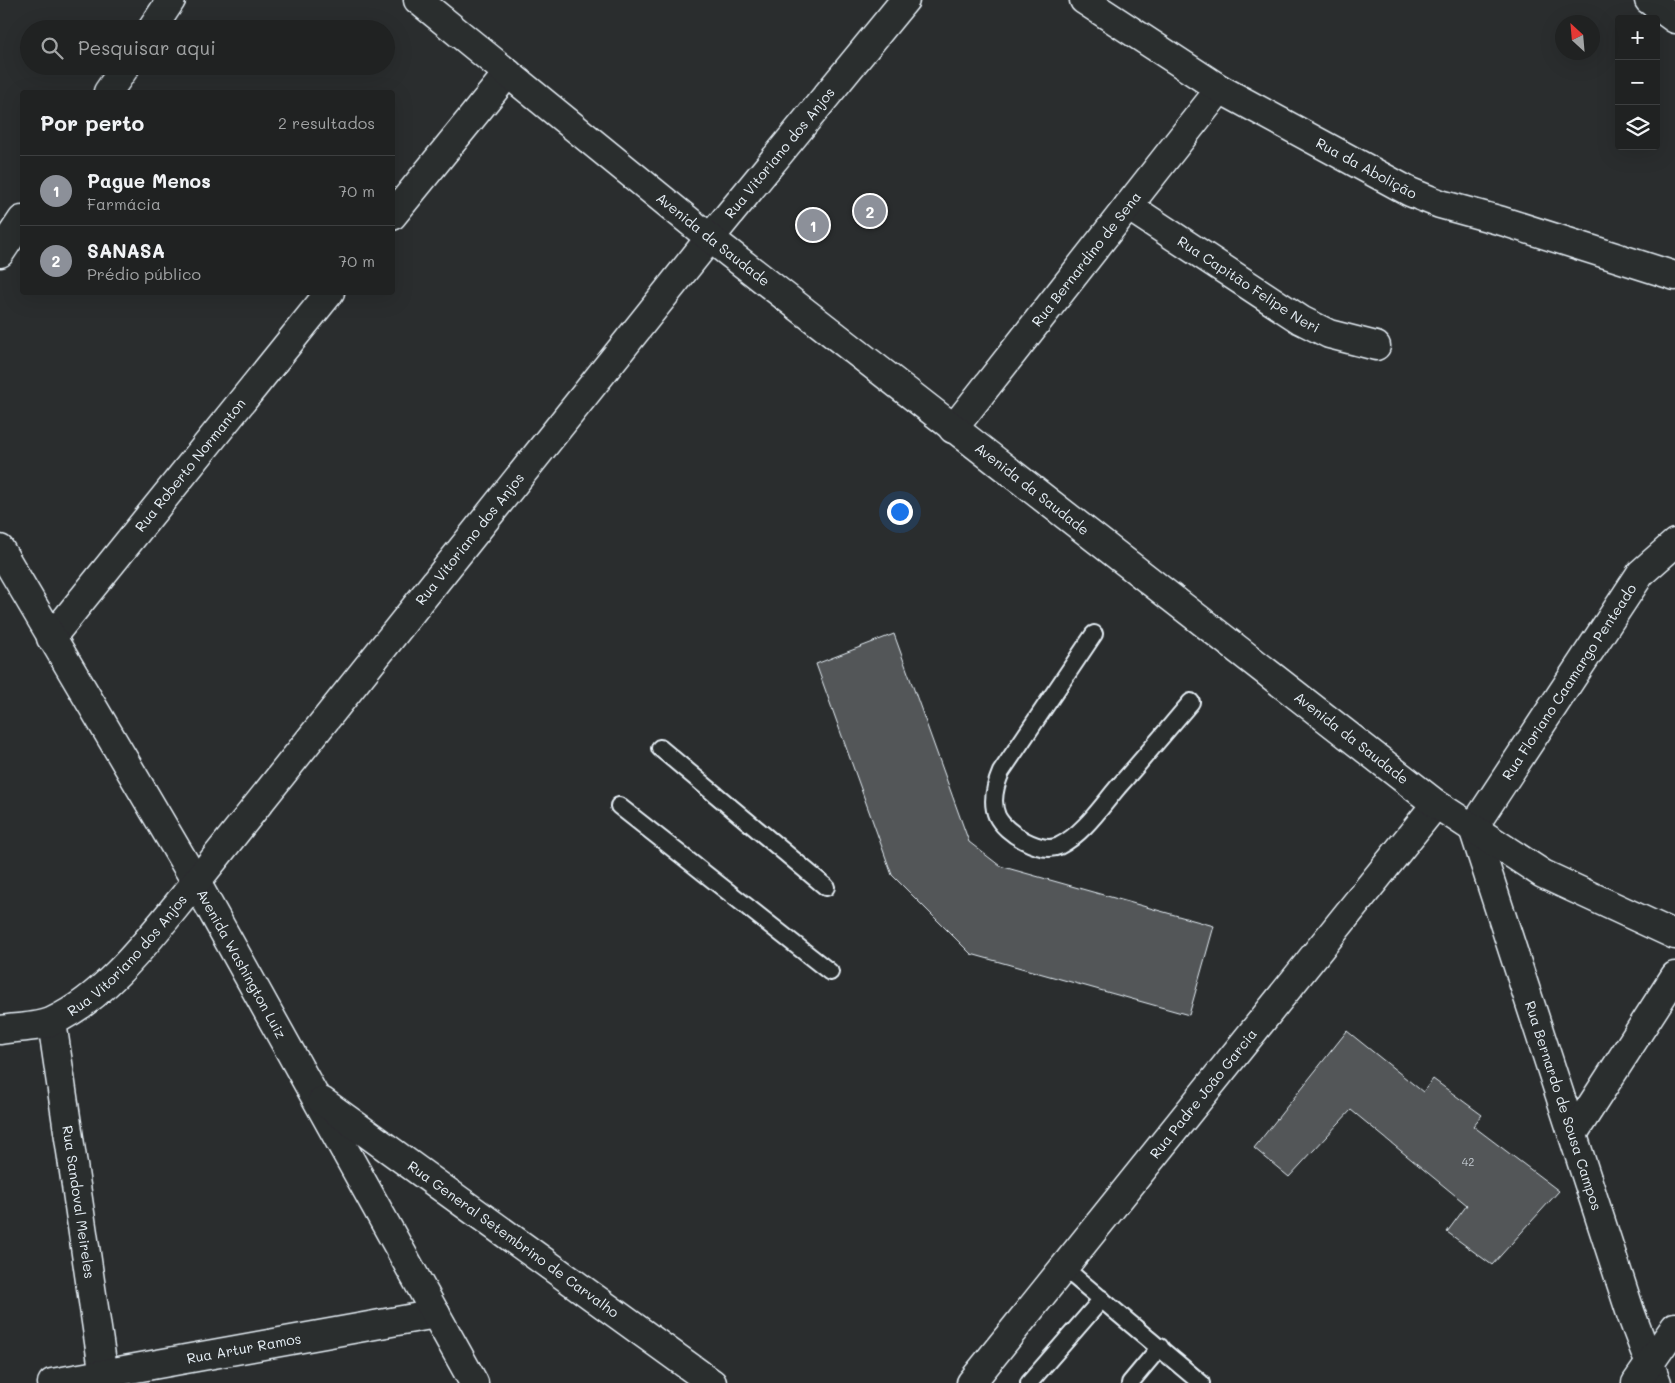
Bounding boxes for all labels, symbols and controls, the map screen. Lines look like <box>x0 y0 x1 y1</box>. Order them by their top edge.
north arrow <box>1555 15 1600 60</box>
map controls <box>1615 15 1660 150</box>
button: + <box>1615 15 1660 60</box>
search box <box>20 20 395 75</box>
icon: search <box>38 34 66 62</box>
text: Pesquisar aqui <box>78 35 216 60</box>
button: − <box>1615 60 1660 105</box>
street label: Rua Vitoriano dos Anjos <box>720 83 839 222</box>
button: layers <box>1615 105 1660 150</box>
text: Por perto <box>40 109 144 136</box>
text: 2 resultados <box>278 112 375 133</box>
street label: Rua da Abolição <box>1313 133 1420 203</box>
text: Pague Menos <box>87 168 211 193</box>
text: 1 <box>52 180 60 201</box>
text: 70 m <box>338 180 375 201</box>
street label: Rua Bernardino de Sena <box>1027 187 1145 330</box>
street label: Avenida da Saudade <box>653 188 774 290</box>
pin: 2 <box>854 192 886 230</box>
text: Farmácia <box>87 193 161 214</box>
pin: 1 <box>797 206 829 244</box>
street label: Rua Capitão Felipe Neri <box>1174 231 1323 337</box>
text: SANASA <box>87 238 165 263</box>
text: 2 <box>52 250 60 271</box>
text: 70 m <box>338 250 375 271</box>
text: Prédio público <box>87 263 201 284</box>
street label: Rua Roberto Normanton <box>130 394 250 536</box>
street label: Avenida da Saudade <box>971 438 1093 539</box>
street label: Rua Vitoriano dos Anjos <box>411 469 528 609</box>
your location <box>887 499 913 525</box>
street label: Rua Floriano Caamargo Penteado <box>1497 580 1640 783</box>
street label: Avenida da Saudade <box>1291 687 1413 788</box>
street label: Avenida Washington Luiz <box>193 885 291 1042</box>
street label: Rua Vitoriano dos Anjos <box>64 890 191 1020</box>
street label: Rua Bernardo de Sousa Campos <box>1521 998 1607 1213</box>
street label: Rua Padre João Garcia <box>1145 1025 1261 1162</box>
street label: Rua Sandoval Meireles <box>58 1124 100 1280</box>
house number: 42 <box>1462 1154 1474 1169</box>
street label: Rua General Setembrino de Carvalho <box>404 1156 623 1322</box>
street label: Rua Artur Ramos <box>185 1328 303 1368</box>

